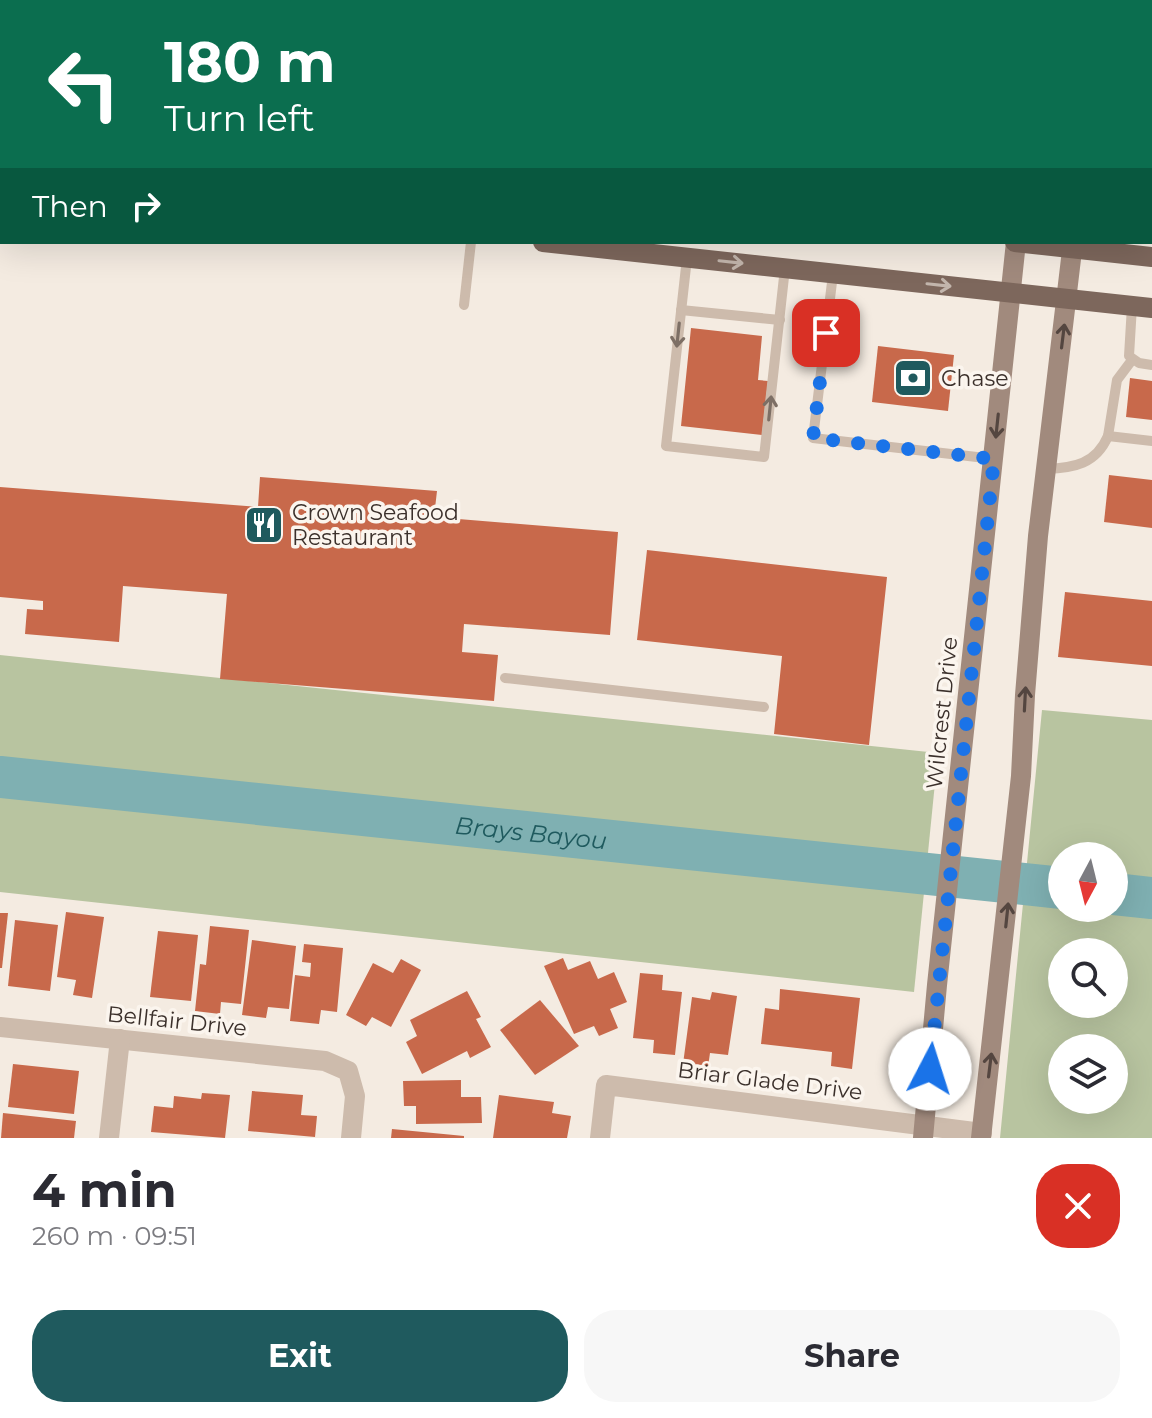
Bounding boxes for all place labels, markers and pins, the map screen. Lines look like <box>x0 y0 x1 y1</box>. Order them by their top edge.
pin <box>792 299 860 367</box>
bank icon: Chase <box>892 357 934 399</box>
place label: Chase <box>941 365 1008 392</box>
place label: Crown Seafood Restaurant <box>292 499 459 551</box>
restaurant icon: Crown Seafood Restaurant <box>243 504 285 546</box>

